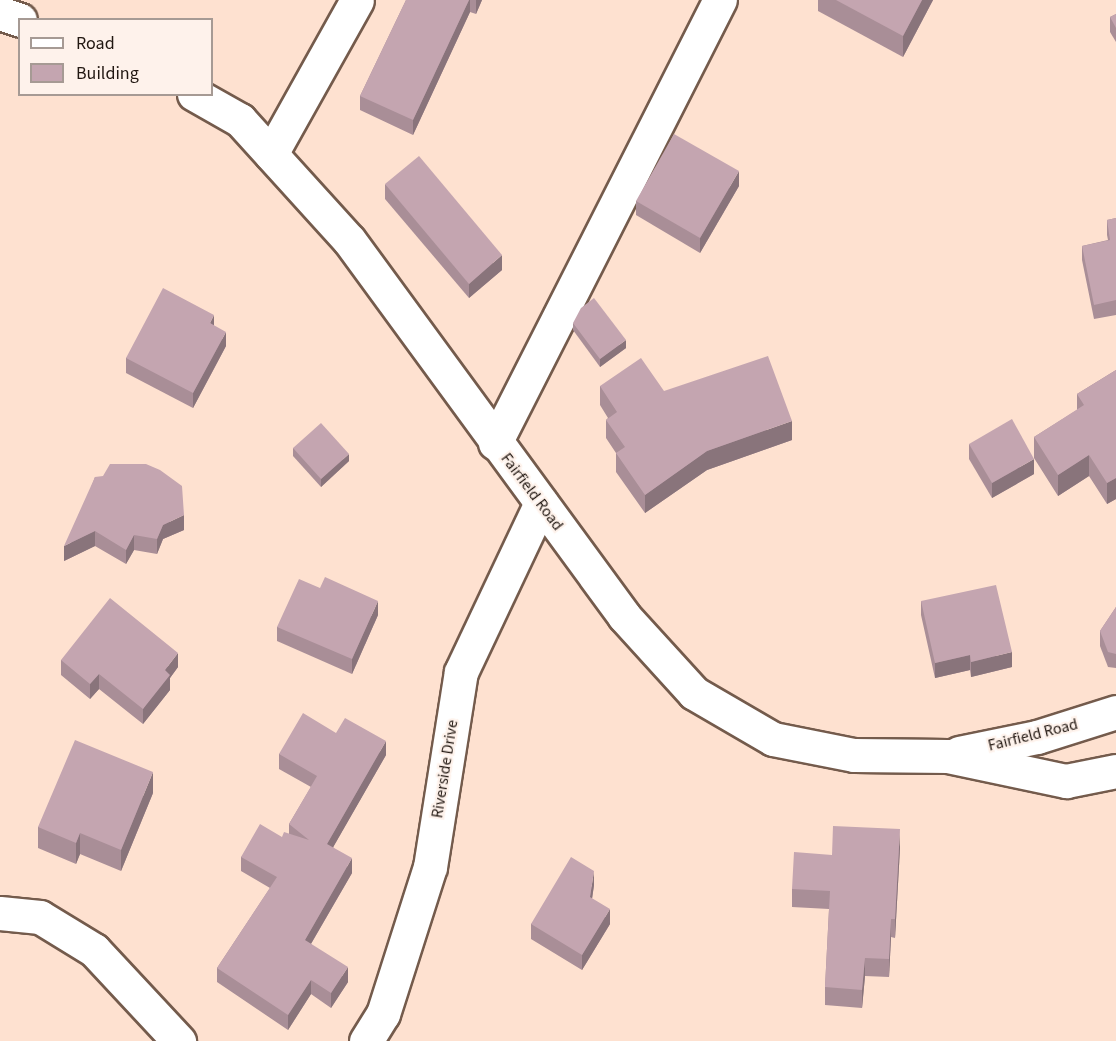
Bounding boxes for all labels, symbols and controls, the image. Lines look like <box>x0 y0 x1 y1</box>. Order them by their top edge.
legend <box>18 18 213 96</box>
text: Road <box>76 31 115 56</box>
text: Building <box>76 61 139 86</box>
street label: Fairfield Road <box>497 450 567 534</box>
street label: Fairfield Road <box>986 715 1080 755</box>
street label: Riverside Drive <box>428 719 462 819</box>

